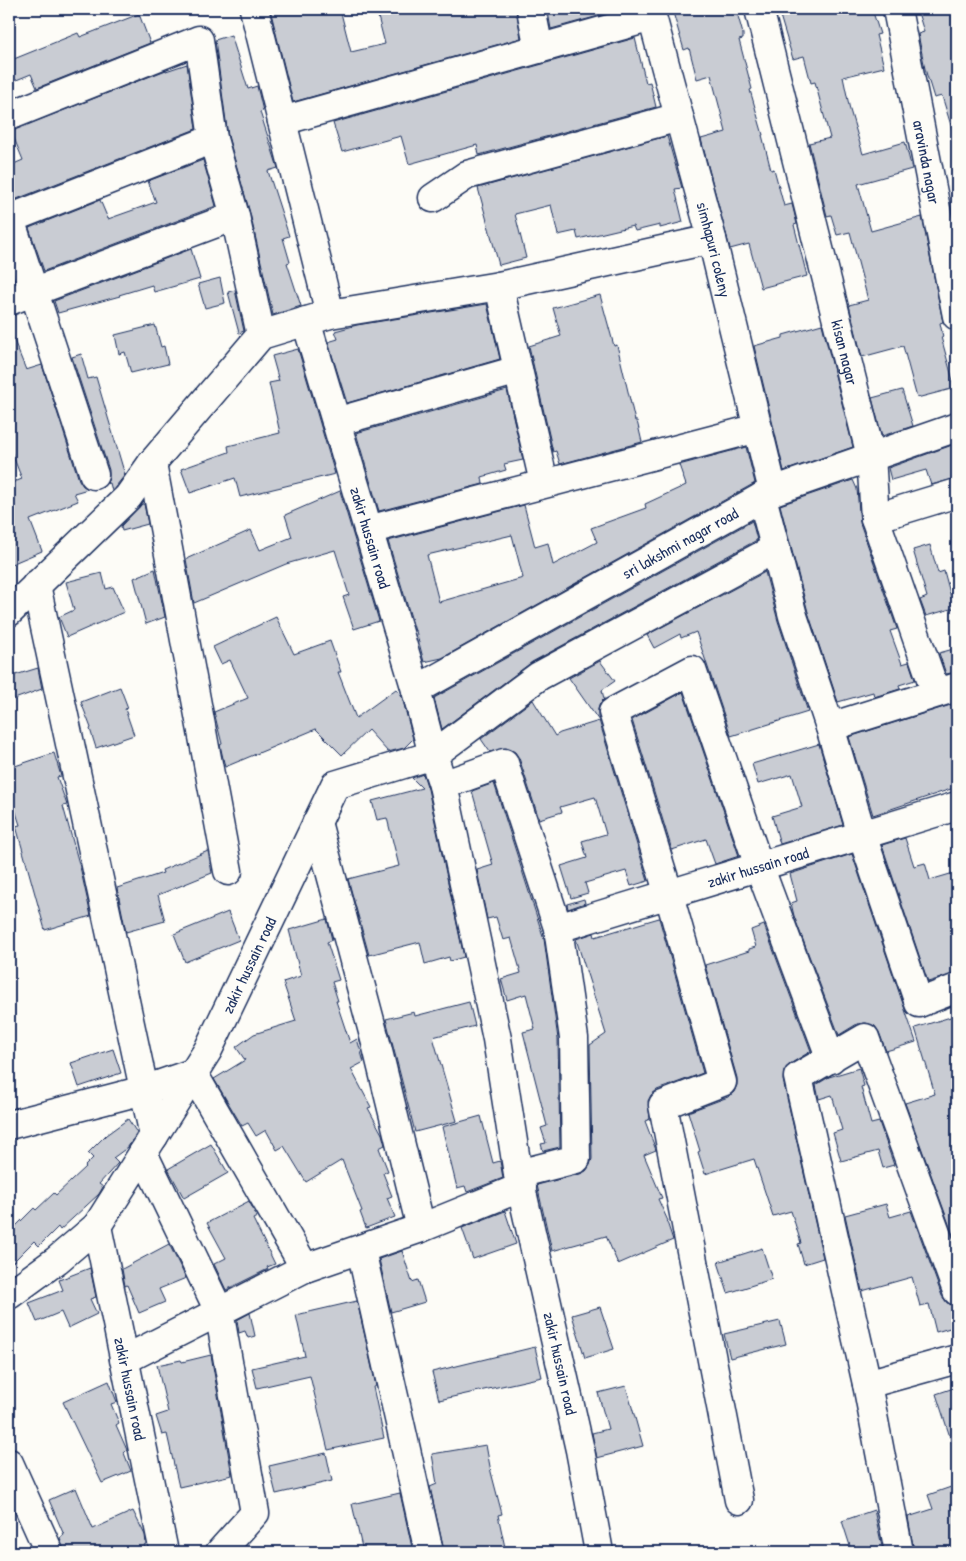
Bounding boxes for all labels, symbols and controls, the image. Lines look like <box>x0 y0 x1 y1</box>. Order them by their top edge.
street label: aravinda nagar <box>908 118 946 206</box>
street label: simhapuri coleny <box>691 199 737 300</box>
street label: kisan nagar <box>826 317 864 387</box>
street label: zakir hussain road <box>345 484 396 591</box>
street label: sri lakshmi nagar road <box>618 502 742 584</box>
street label: zakir hussain road <box>705 841 811 893</box>
street label: zakir hussain road <box>216 913 281 1017</box>
street label: zakir hussain road <box>538 1310 583 1417</box>
street label: zakir hussain road <box>109 1335 152 1442</box>

